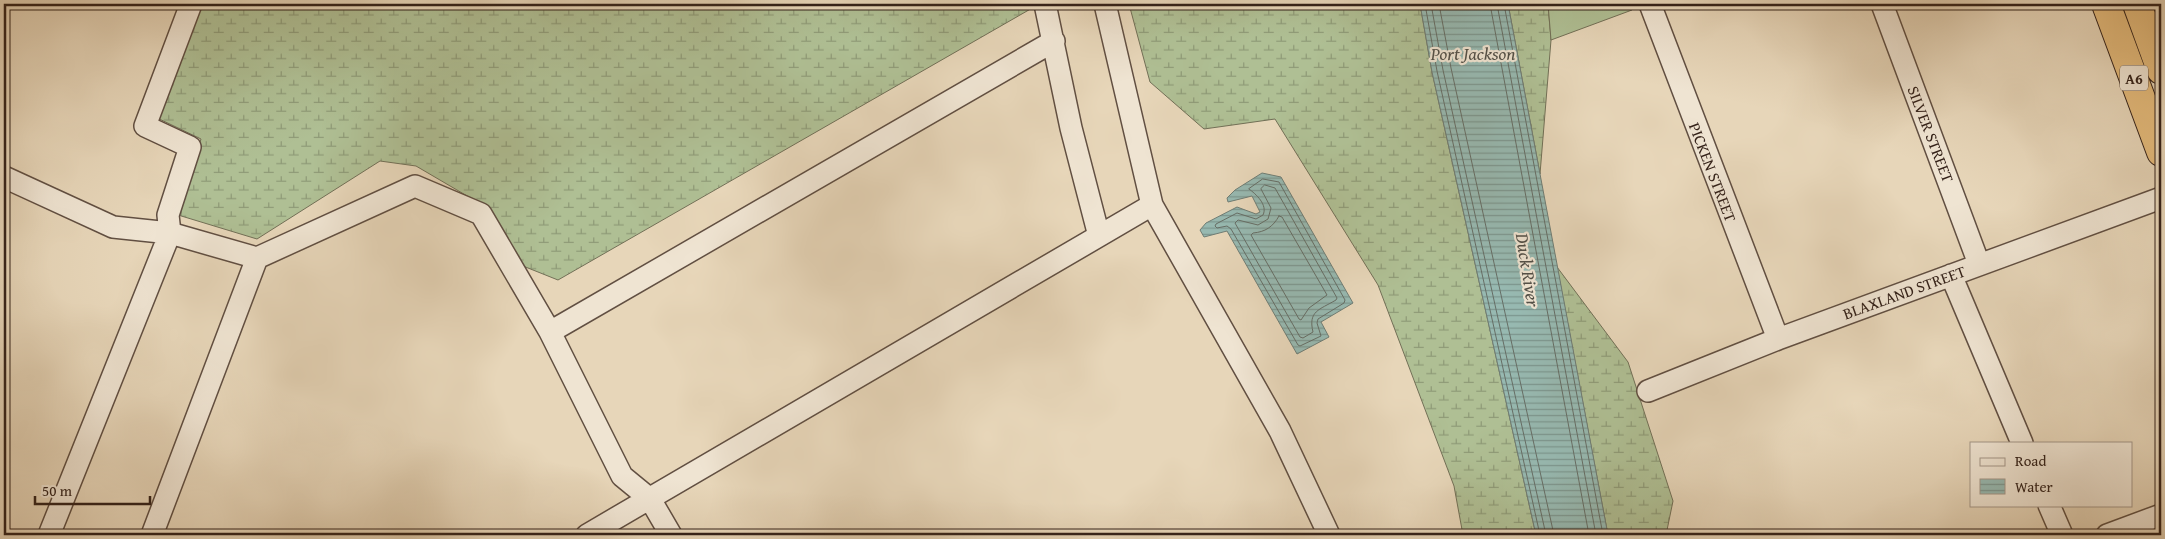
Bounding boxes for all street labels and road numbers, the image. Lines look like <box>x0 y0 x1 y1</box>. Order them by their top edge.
road number: A6 <box>2120 66 2148 90</box>
street label: SILVER STREET <box>1902 82 1960 186</box>
street label: PICKEN STREET <box>1683 119 1743 225</box>
street label: BLAXLAND STREET <box>1839 259 1969 325</box>

